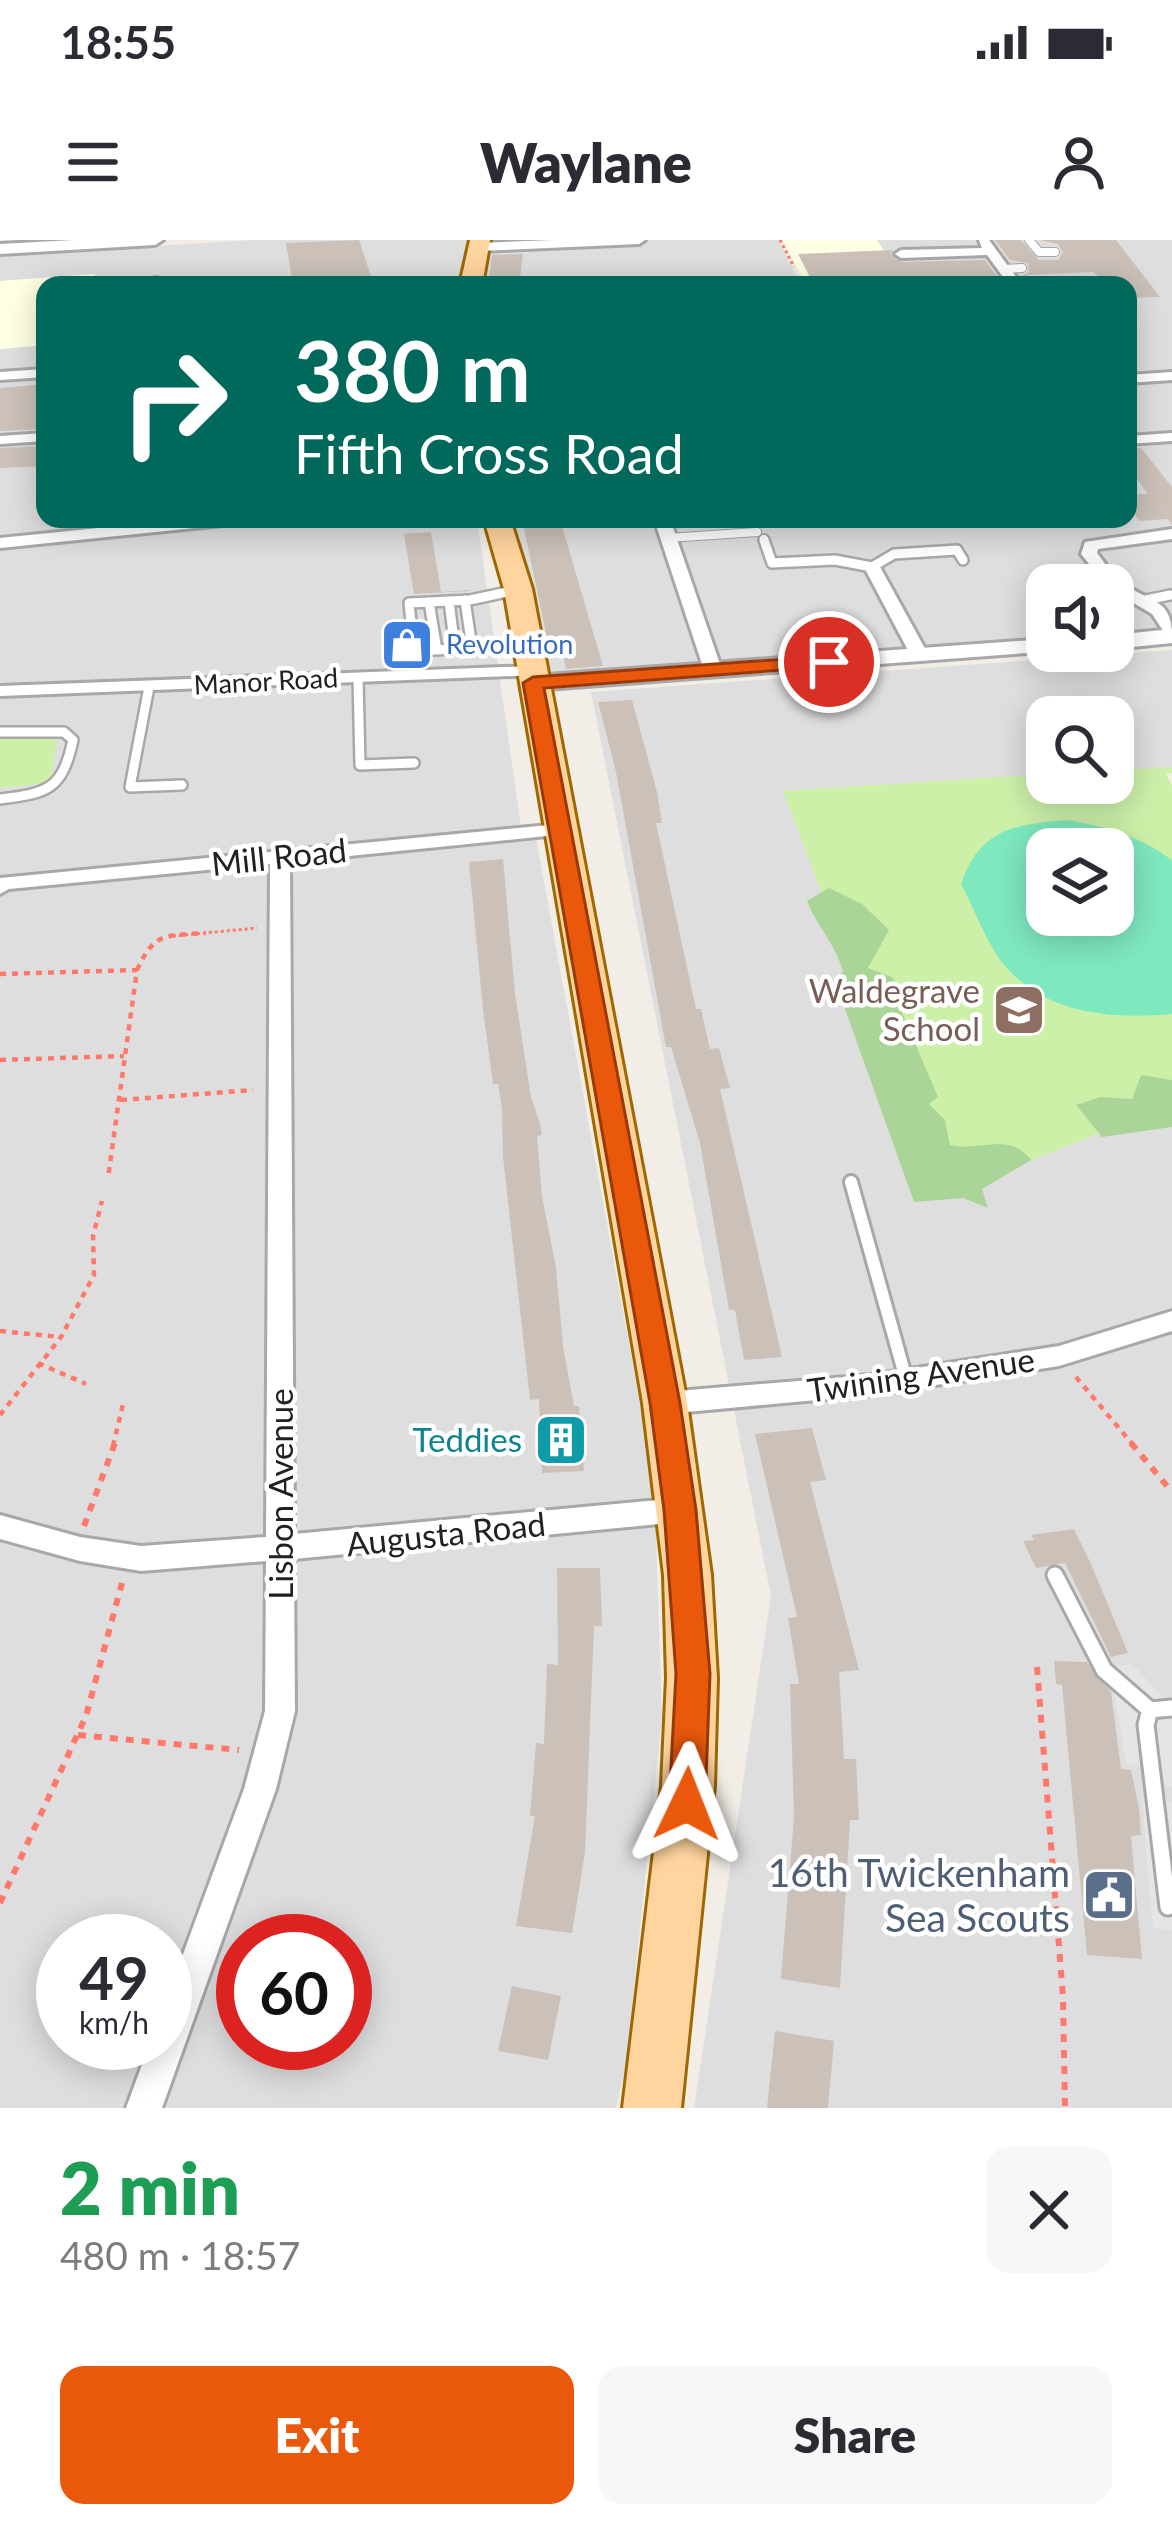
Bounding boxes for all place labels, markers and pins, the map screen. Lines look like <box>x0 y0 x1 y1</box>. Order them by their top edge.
pin <box>778 611 880 713</box>
shop icon: Revolution <box>379 617 435 673</box>
place label: Revolution <box>446 627 573 660</box>
place label: Waldegrave School <box>809 970 980 1048</box>
school or university icon: Waldegrave School <box>991 982 1047 1038</box>
building icon: Teddies <box>533 1412 589 1468</box>
place label: Teddies <box>413 1419 522 1459</box>
place label: 16th Twickenham Sea Scouts <box>768 1849 1070 1940</box>
public building icon: 16th Twickenham Sea Scouts <box>1081 1867 1137 1923</box>

